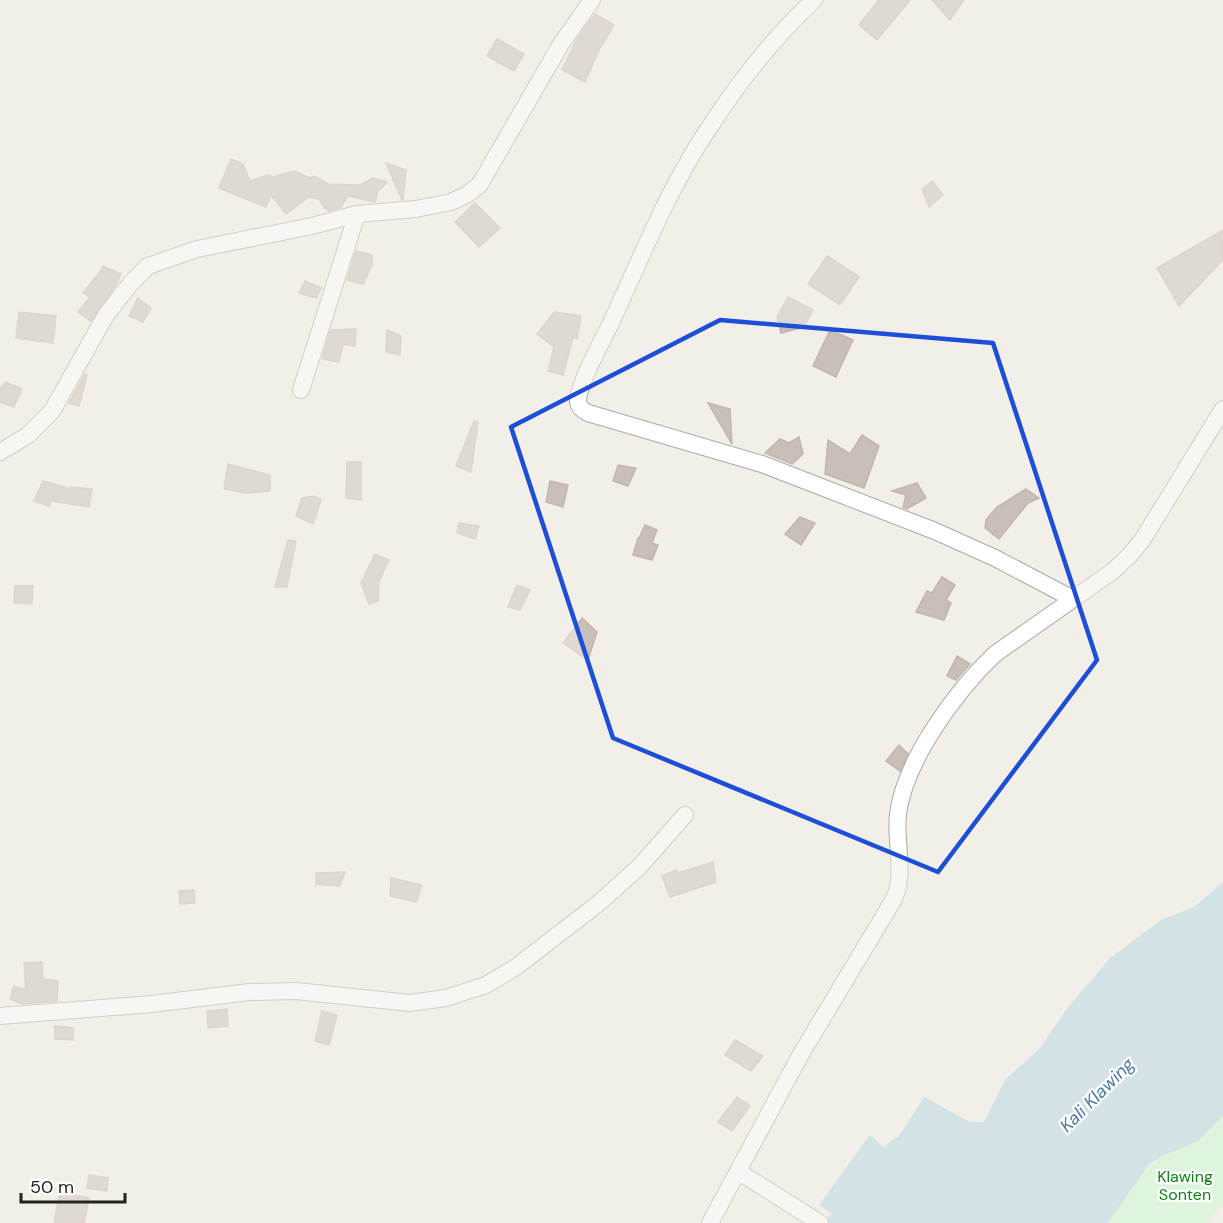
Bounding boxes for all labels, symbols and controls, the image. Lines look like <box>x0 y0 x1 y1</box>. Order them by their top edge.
water label: Kali Klawing <box>1054 1052 1140 1138</box>
scale bar <box>21 1166 124 1204</box>
park label: Klawing Sonten <box>1157 1166 1213 1205</box>
text: 50 m <box>30 1175 74 1199</box>

